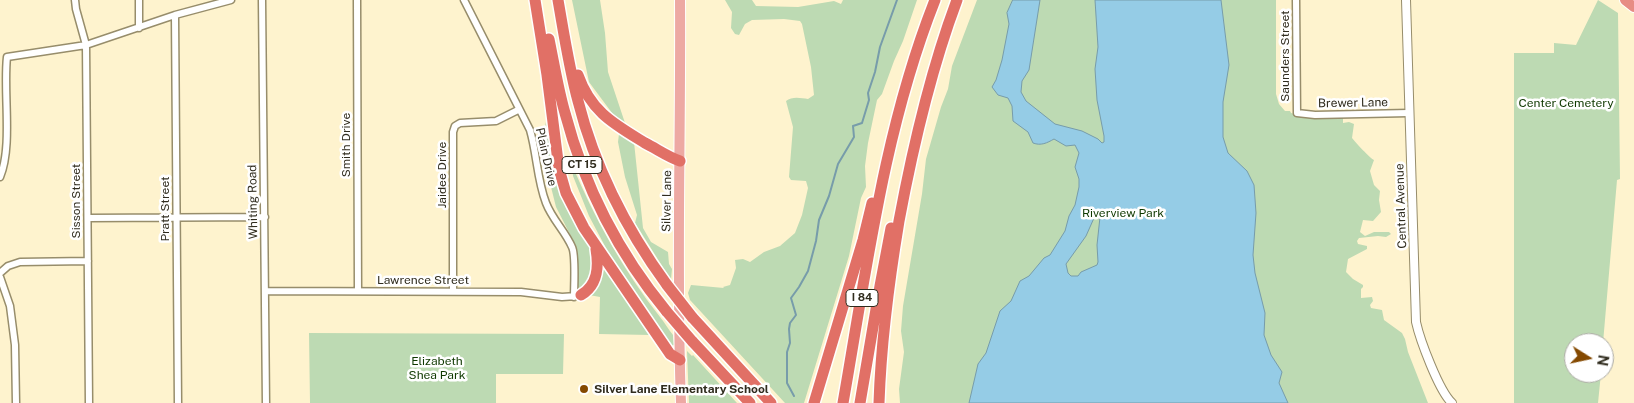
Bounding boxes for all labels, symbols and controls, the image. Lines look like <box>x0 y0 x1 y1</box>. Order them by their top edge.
street label: Saunders Street <box>1278 10 1292 102</box>
street label: Brewer Lane <box>1318 95 1388 111</box>
park label: Center Cemetery <box>1518 96 1614 110</box>
street label: Smith Drive <box>339 113 353 177</box>
street label: Plain Drive <box>532 126 560 188</box>
street label: Jaidee Drive <box>435 142 449 208</box>
road number: CT 15 <box>562 156 602 174</box>
street label: Central Avenue <box>1392 163 1410 249</box>
street label: Sisson Street <box>69 164 83 238</box>
street label: Whiting Road <box>245 164 261 240</box>
street label: Silver Lane <box>659 170 675 232</box>
street label: Pratt Street <box>158 176 172 242</box>
park label: Riverview Park <box>1082 206 1164 220</box>
street label: Lawrence Street <box>377 273 469 287</box>
road number: I 84 <box>846 290 878 306</box>
north arrow <box>1564 333 1614 383</box>
park label: Elizabeth Shea Park <box>409 354 465 382</box>
text: N <box>1594 354 1612 367</box>
place label: Silver Lane Elementary School <box>594 382 769 396</box>
marker: Silver Lane Elementary School <box>578 383 590 395</box>

